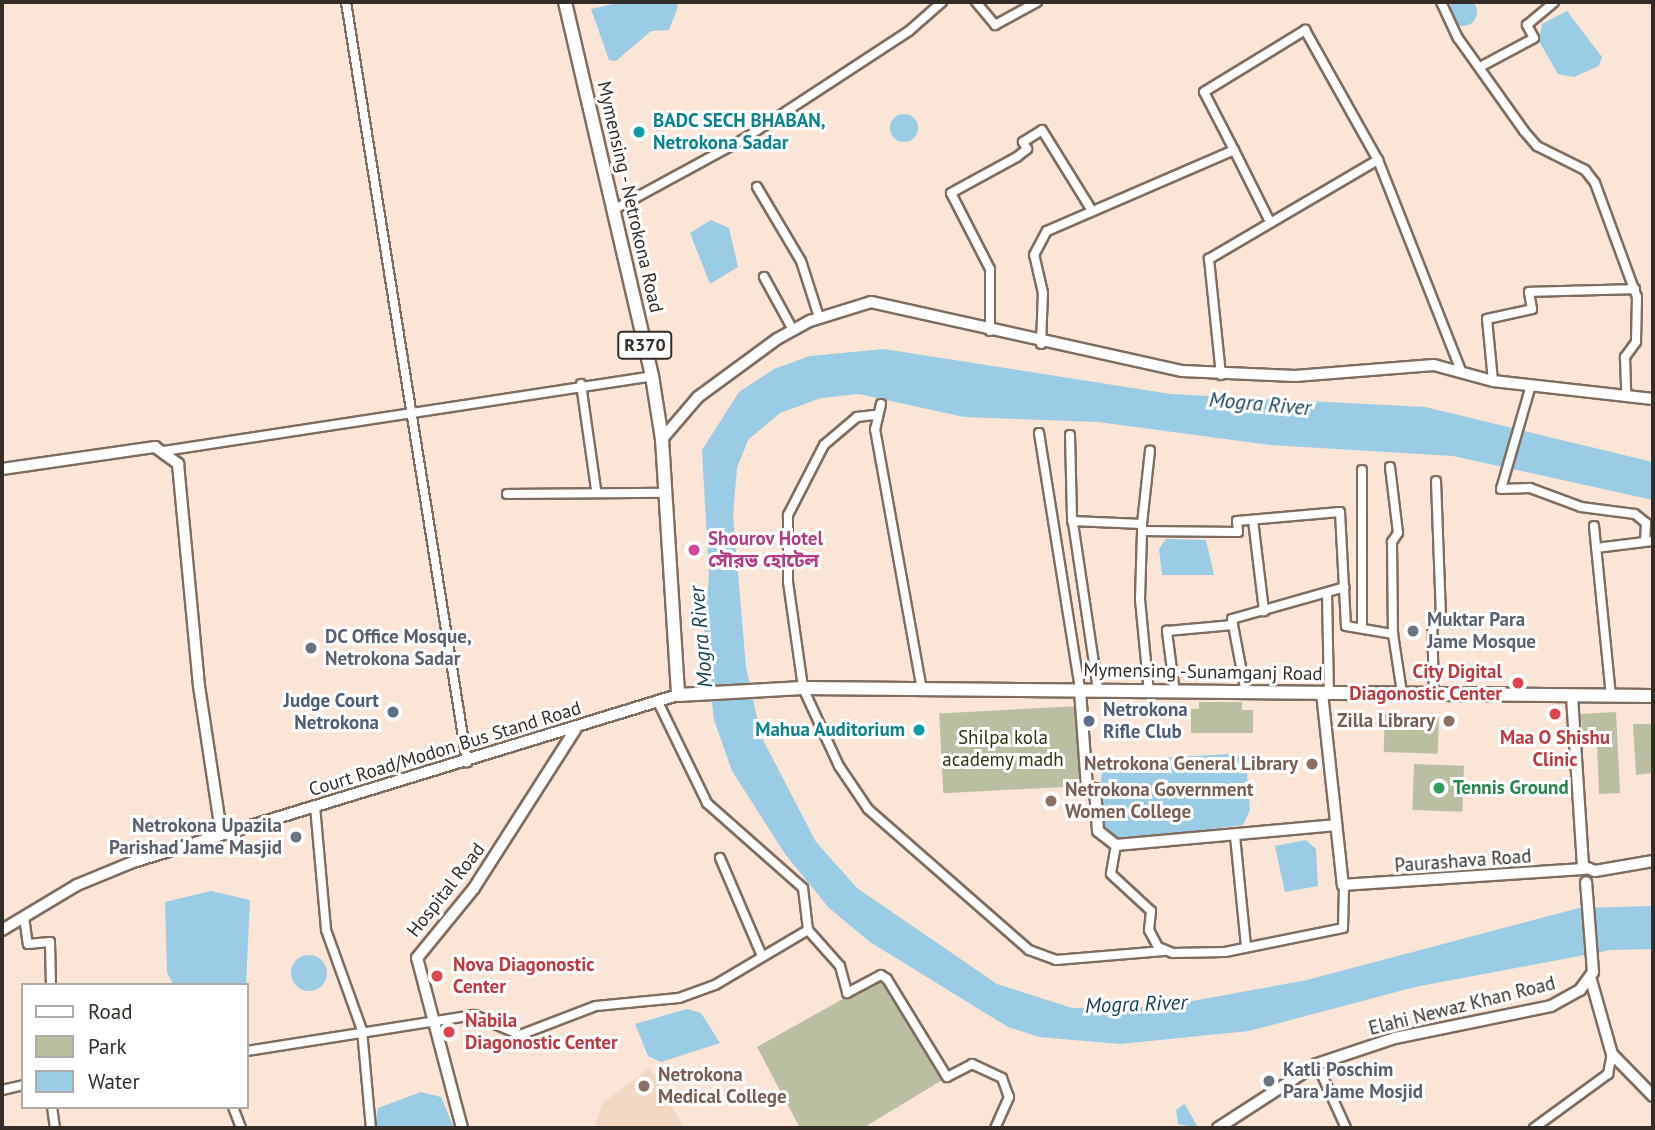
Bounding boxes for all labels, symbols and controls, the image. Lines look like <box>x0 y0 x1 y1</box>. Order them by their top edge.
street label: Mymensing - Netrokona Road <box>592 78 668 316</box>
place label: BADC SECH BHABAN, Netrokona Sadar <box>653 110 826 154</box>
marker: BADC SECH BHABAN, Netrokona Sadar <box>631 124 647 140</box>
road number: R370 <box>617 330 673 360</box>
water label: Mogra River <box>1208 387 1312 421</box>
place label: Shourov Hotel সৌরভ হোটেল <box>708 528 824 572</box>
marker: Shourov Hotel সৌরভ হোটেল <box>686 542 702 558</box>
water label: Mogra River <box>684 585 718 689</box>
place label: Muktar Para Jame Mosque <box>1427 609 1536 653</box>
marker: Muktar Para Jame Mosque <box>1405 623 1421 639</box>
place label: DC Office Mosque, Netrokona Sadar <box>325 626 473 670</box>
marker: DC Office Mosque, Netrokona Sadar <box>303 640 319 656</box>
street label: Mymensing -Sunamganj Road <box>1082 658 1324 686</box>
place label: City Digital Diagonostic Center <box>1349 661 1502 705</box>
marker: City Digital Diagonostic Center <box>1508 673 1528 693</box>
place label: Judge Court Netrokona <box>283 690 379 734</box>
street label: Court Road/Modon Bus Stand Road <box>306 697 584 801</box>
place label: Netrokona Rifle Club <box>1103 699 1188 743</box>
marker: Judge Court Netrokona <box>385 704 401 720</box>
marker: Maa O Shishu Clinic <box>1545 704 1565 724</box>
place label: Zilla Library <box>1337 710 1435 732</box>
marker: Netrokona Rifle Club <box>1081 713 1097 729</box>
marker: Zilla Library <box>1441 713 1457 729</box>
place label: Mahua Auditorium <box>754 719 905 741</box>
marker: Mahua Auditorium <box>911 722 927 738</box>
park label: Shilpa kola academy madh <box>942 727 1064 771</box>
place label: Maa O Shishu Clinic <box>1500 727 1610 771</box>
place label: Netrokona General Library <box>1084 753 1298 775</box>
marker: Netrokona General Library <box>1304 756 1320 772</box>
place label: Tennis Ground <box>1453 777 1569 799</box>
place label: Netrokona Government Women College <box>1065 779 1254 823</box>
marker: Tennis Ground <box>1431 780 1447 796</box>
marker: Netrokona Government Women College <box>1043 793 1059 809</box>
place label: Netrokona Upazila Parishad Jame Masjid <box>109 815 282 859</box>
marker: Netrokona Upazila Parishad Jame Masjid <box>288 829 304 845</box>
street label: Hospital Road <box>402 838 490 942</box>
street label: Paurashava Road <box>1394 845 1532 877</box>
place label: Nova Diagonostic Center <box>453 954 595 998</box>
marker: Nova Diagonostic Center <box>427 966 447 986</box>
street label: Elahi Newaz Khan Road <box>1366 972 1558 1040</box>
legend <box>21 983 248 1109</box>
water label: Mogra River <box>1084 990 1188 1018</box>
text: Road <box>88 998 132 1025</box>
place label: Nabila Diagonostic Center <box>465 1010 618 1054</box>
marker: Nabila Diagonostic Center <box>439 1022 459 1042</box>
text: Park <box>88 1033 127 1060</box>
place label: Katli Poschim Para Jame Mosjid <box>1283 1059 1423 1103</box>
place label: Netrokona Medical College <box>658 1064 787 1108</box>
text: Water <box>88 1068 140 1095</box>
marker: Katli Poschim Para Jame Mosjid <box>1261 1073 1277 1089</box>
marker: Netrokona Medical College <box>636 1078 652 1094</box>

